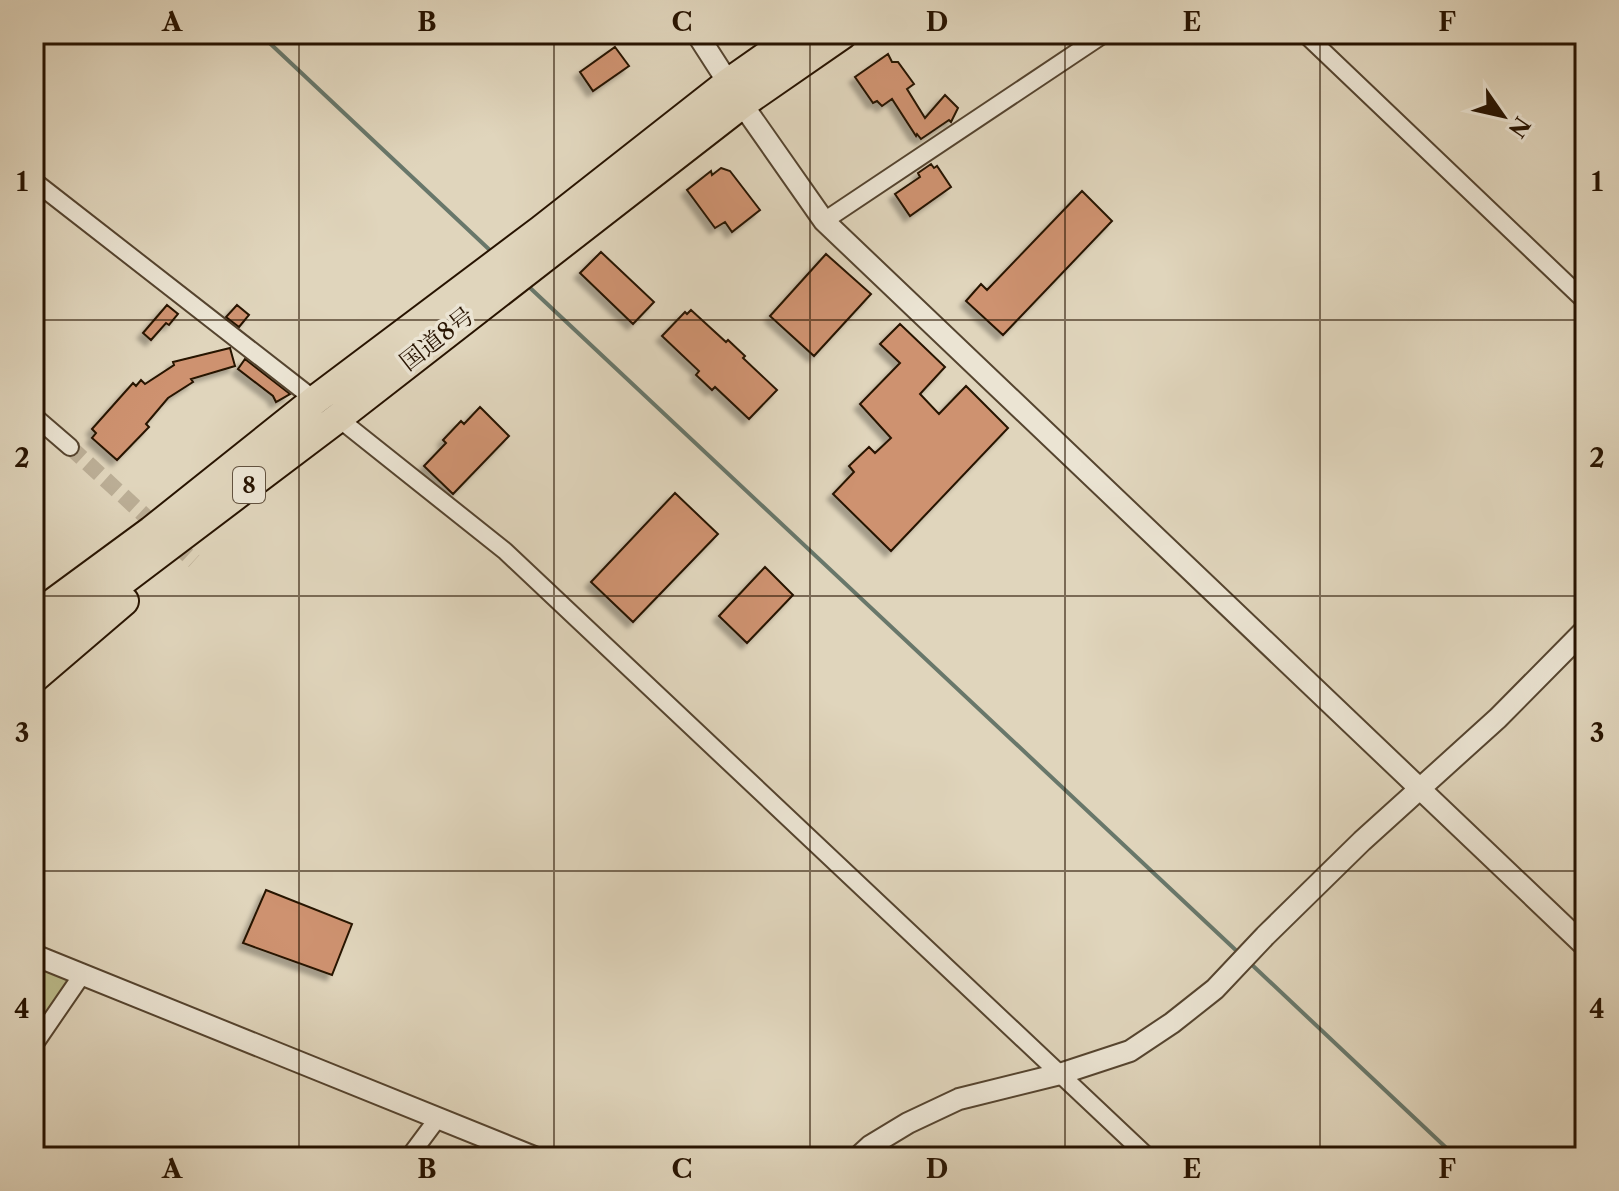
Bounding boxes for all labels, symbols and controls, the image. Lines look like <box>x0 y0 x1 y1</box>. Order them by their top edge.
text: A <box>161 6 183 38</box>
text: B <box>417 6 437 38</box>
text: C <box>672 6 692 38</box>
text: D <box>926 6 948 38</box>
text: E <box>1183 6 1201 38</box>
text: F <box>1438 6 1456 38</box>
north arrow <box>1463 76 1543 156</box>
text: N <box>1503 111 1536 142</box>
text: 1 <box>16 166 28 198</box>
text: 1 <box>1591 166 1603 198</box>
street label: 国道8号 <box>394 301 480 377</box>
text: 2 <box>14 442 30 474</box>
text: 2 <box>1589 442 1605 474</box>
road number: 8 <box>233 467 265 503</box>
text: 3 <box>15 717 29 749</box>
text: 3 <box>1590 717 1604 749</box>
text: 4 <box>14 993 30 1025</box>
text: 4 <box>1589 993 1605 1025</box>
text: A <box>161 1153 183 1185</box>
text: B <box>417 1153 437 1185</box>
text: C <box>672 1153 692 1185</box>
text: D <box>926 1153 948 1185</box>
text: E <box>1183 1153 1201 1185</box>
text: F <box>1438 1153 1456 1185</box>

